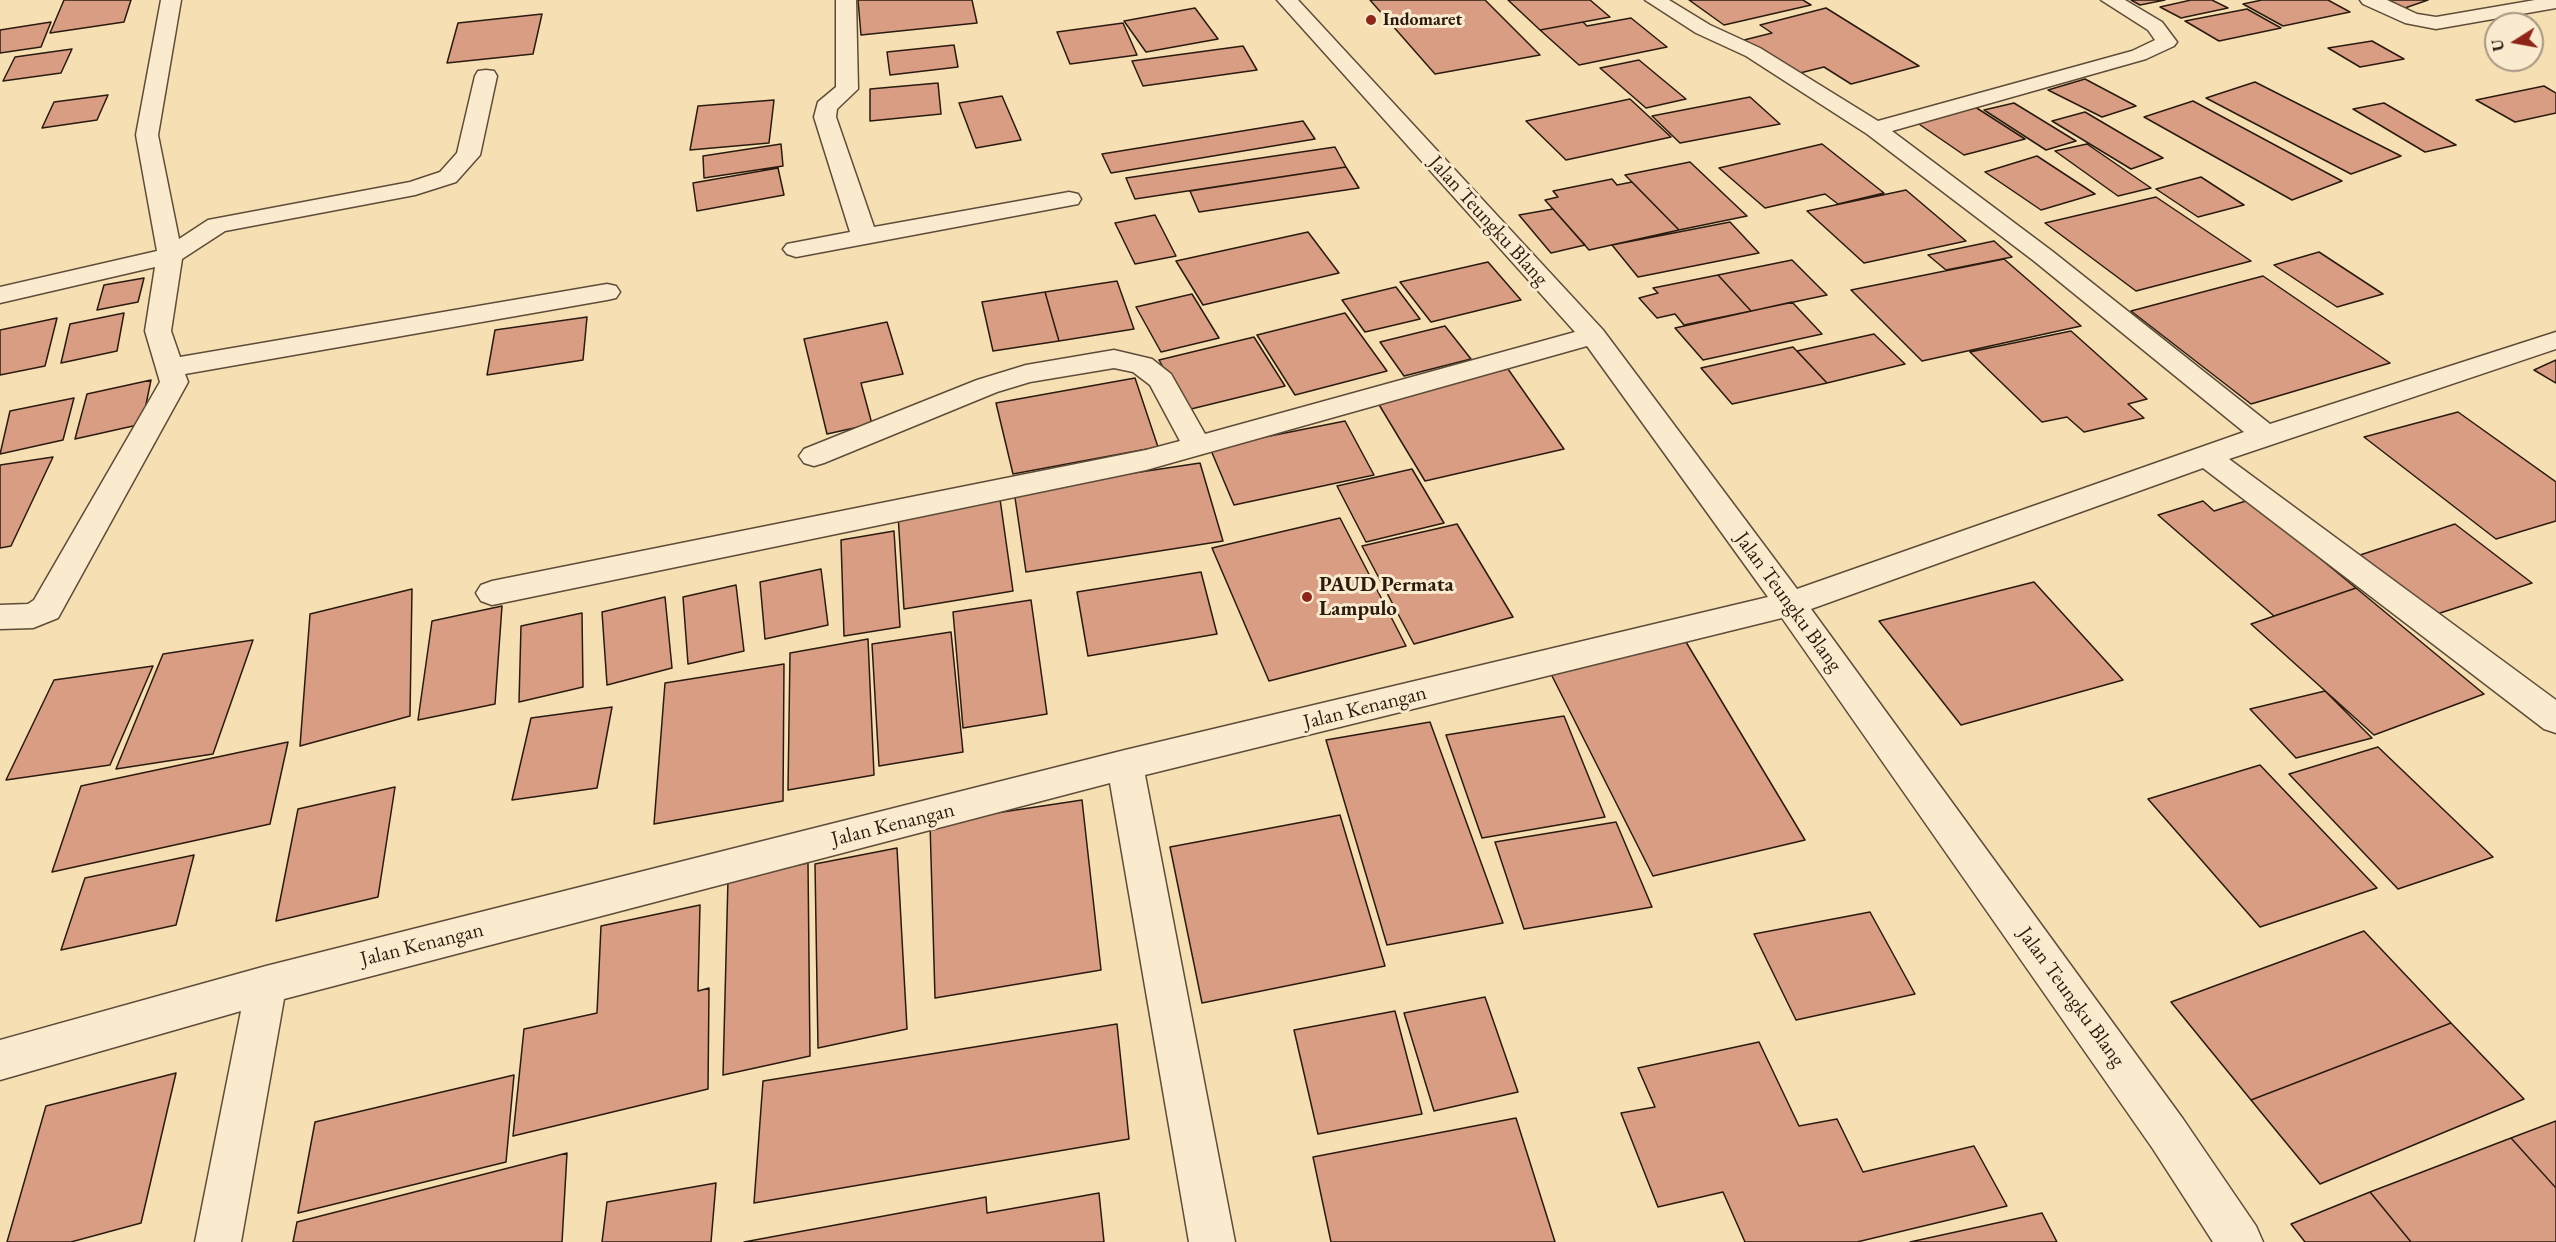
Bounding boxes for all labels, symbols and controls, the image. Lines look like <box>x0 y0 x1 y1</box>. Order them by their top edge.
place label: Indomaret <box>1383 9 1462 31</box>
north arrow <box>2484 12 2544 72</box>
marker: Indomaret <box>1364 13 1378 27</box>
text: U <box>2486 37 2509 53</box>
street label: Jalan Teungku Blang <box>1423 151 1553 291</box>
street label: Jalan Teungku Blang <box>1729 527 1847 677</box>
place label: PAUD Permata Lampulo <box>1319 572 1454 622</box>
marker: PAUD Permata Lampulo <box>1300 590 1314 604</box>
street label: Jalan Kenangan <box>1301 681 1429 735</box>
street label: Jalan Kenangan <box>829 798 957 852</box>
street label: Jalan Kenangan <box>358 918 486 972</box>
street label: Jalan Teungku Blang <box>2012 922 2130 1072</box>

